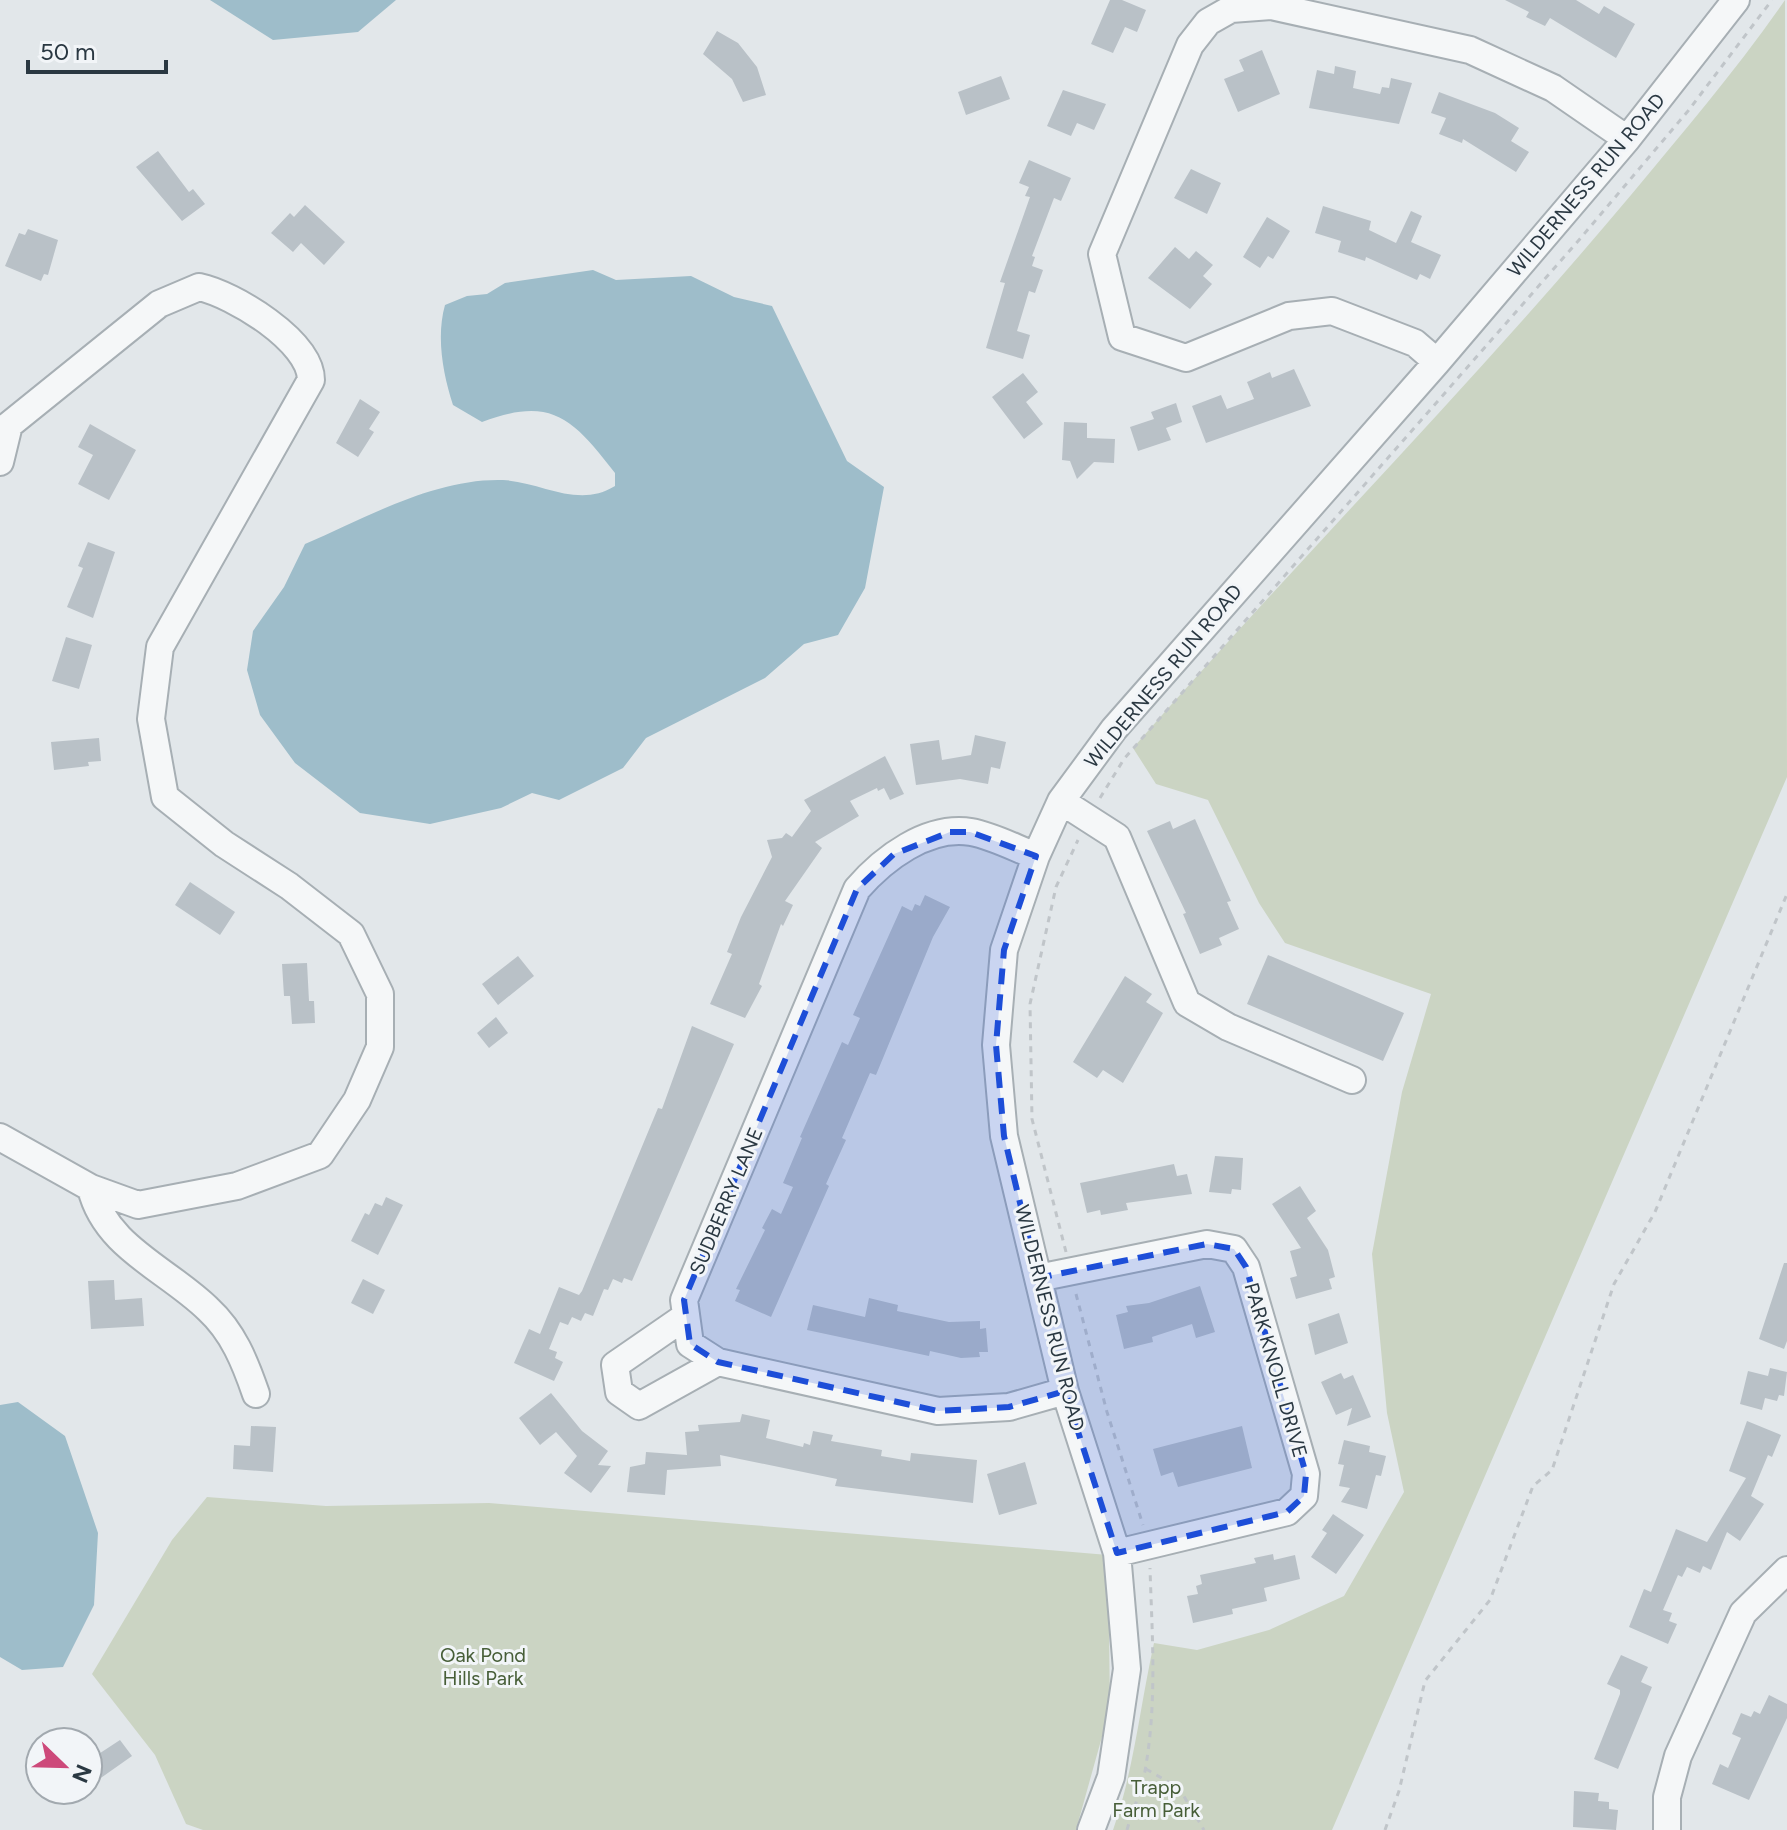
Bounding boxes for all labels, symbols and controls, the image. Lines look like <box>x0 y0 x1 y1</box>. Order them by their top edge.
scale bar <box>28 24 166 74</box>
text: 50 m <box>40 37 96 66</box>
street label: WILDERNESS RUN ROAD <box>1502 88 1670 282</box>
street label: WILDERNESS RUN ROAD <box>1079 579 1247 773</box>
street label: SUDBERRY LANE <box>684 1124 768 1278</box>
street label: WILDERNESS RUN ROAD <box>1010 1202 1090 1434</box>
street label: PARK KNOLL DRIVE <box>1240 1280 1312 1460</box>
park label: Oak Pond Hills Park <box>440 1643 526 1690</box>
north arrow <box>24 1726 104 1806</box>
text: N <box>66 1761 98 1787</box>
park label: Trapp Farm Park <box>1112 1775 1200 1822</box>

